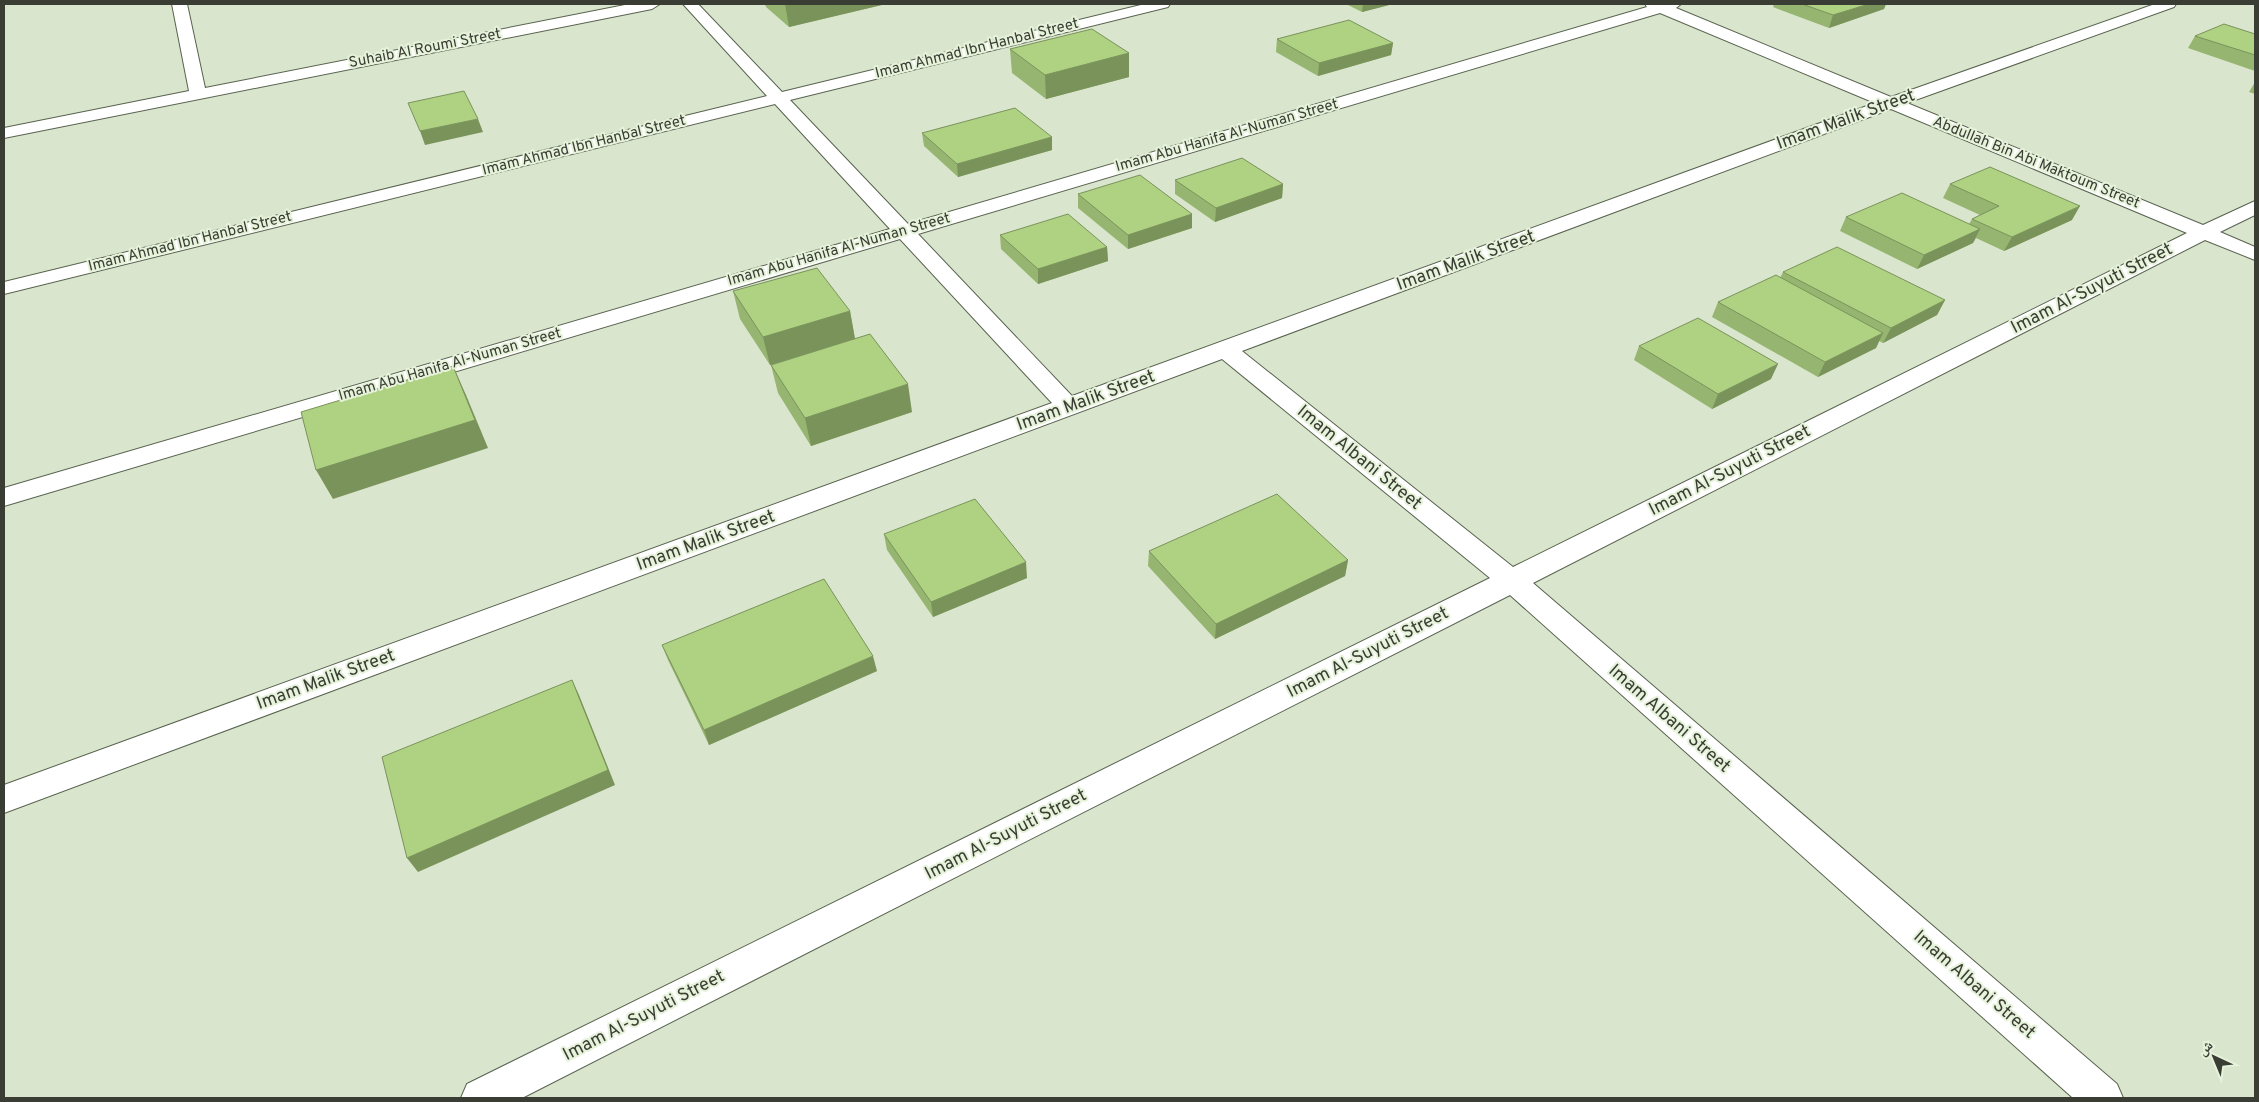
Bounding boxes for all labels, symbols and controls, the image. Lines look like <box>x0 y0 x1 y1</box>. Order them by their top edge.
street label: Imam Ahmad Ibn Hanbal Street <box>873 15 1081 83</box>
street label: Suhaib Al Roumi Street <box>347 25 503 73</box>
street label: Imam Malik Street <box>1774 84 1918 156</box>
street label: Imam Abu Hanifa Al-Numan Street <box>1113 95 1341 177</box>
street label: Imam Ahmad Ibn Hanbal Street <box>480 112 688 180</box>
street label: Abdullah Bin Abi Maktoum Street <box>1930 113 2142 213</box>
street label: Imam Ahmad Ibn Hanbal Street <box>86 208 294 276</box>
street label: Imam Abu Hanifa Al-Numan Street <box>725 209 953 291</box>
street label: Imam Malik Street <box>1394 225 1538 297</box>
street label: Imam Al-Suyuti Street <box>2007 238 2177 340</box>
street label: Imam Abu Hanifa Al-Numan Street <box>336 324 564 406</box>
street label: Imam Malik Street <box>1014 365 1158 437</box>
street label: Imam Albani Street <box>1292 400 1426 516</box>
street label: Imam Al-Suyuti Street <box>1645 420 1815 522</box>
street label: Imam Malik Street <box>634 505 778 577</box>
street label: Imam Al-Suyuti Street <box>1283 602 1453 704</box>
street label: Imam Malik Street <box>254 644 398 716</box>
street label: Imam Albani Street <box>1603 660 1735 778</box>
street label: Imam Al-Suyuti Street <box>921 784 1091 886</box>
street label: Imam Albani Street <box>1908 926 2040 1044</box>
street label: Imam Al-Suyuti Street <box>559 965 729 1067</box>
north arrow <box>2189 1032 2239 1082</box>
text: ش <box>2195 1037 2217 1060</box>

